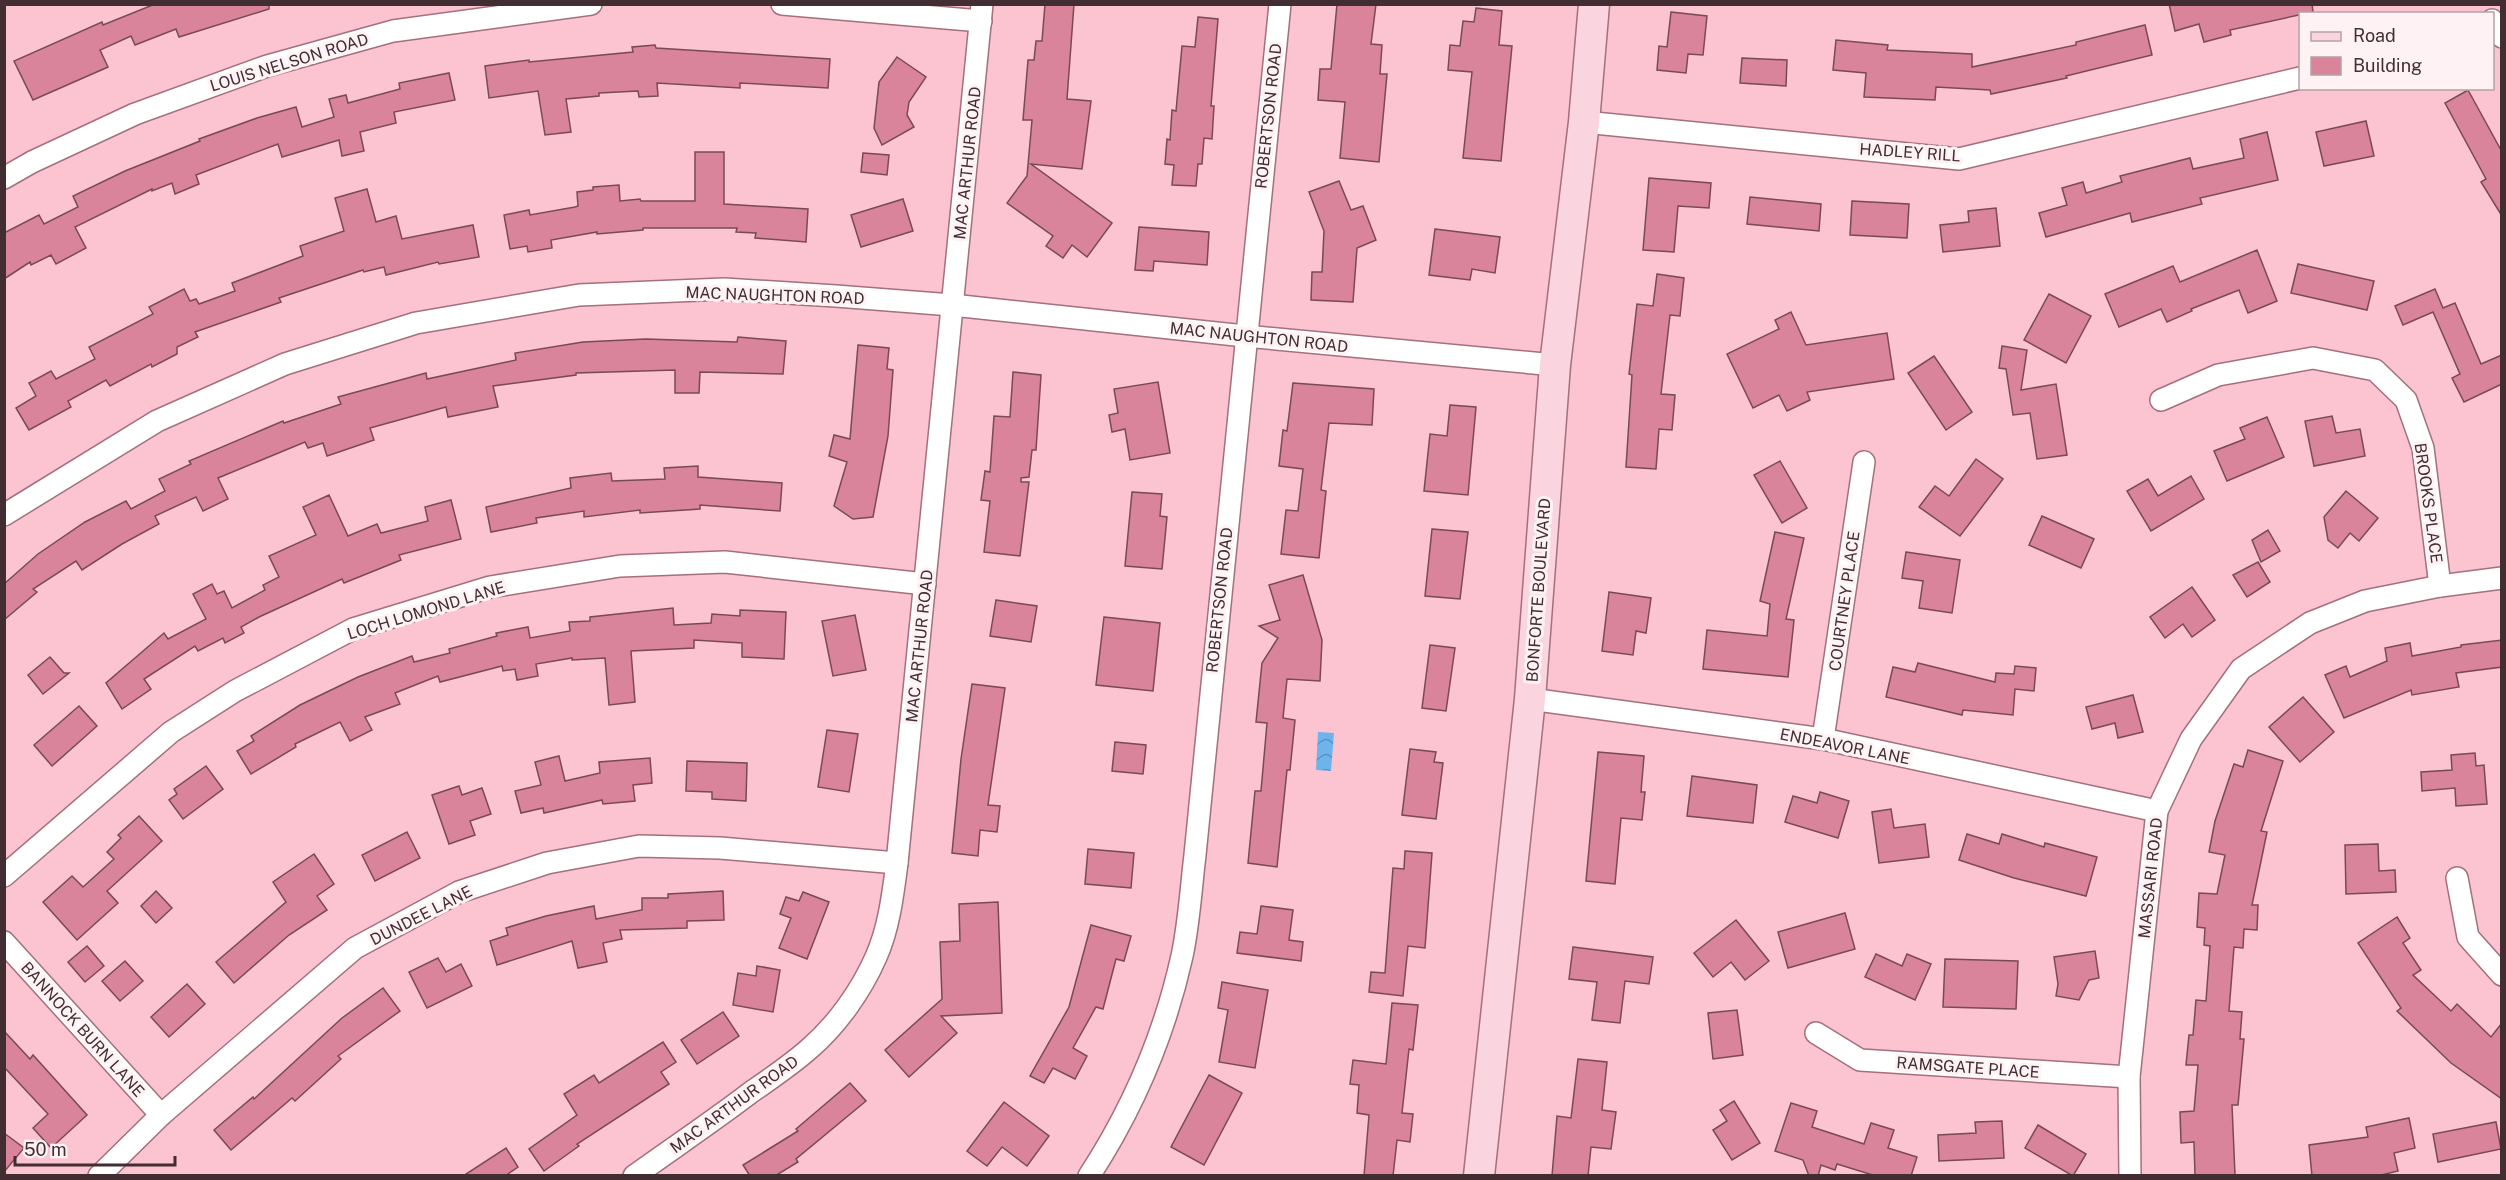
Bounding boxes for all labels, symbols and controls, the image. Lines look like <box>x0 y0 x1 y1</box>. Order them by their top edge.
legend <box>2299 12 2494 90</box>
text: Road <box>2353 25 2396 46</box>
street label: LOUIS NELSON ROAD <box>208 29 371 96</box>
street label: ROBERTSON ROAD <box>1251 42 1286 190</box>
text: Building <box>2353 55 2422 76</box>
street label: MAC ARTHUR ROAD <box>950 86 985 241</box>
street label: HADLEY RILL <box>1859 139 1961 166</box>
street label: MAC NAUGHTON ROAD <box>685 283 865 308</box>
street label: MAC NAUGHTON ROAD <box>1169 319 1349 356</box>
street label: BROOKS PLACE <box>2411 442 2446 564</box>
street label: BONFORTE BOULEVARD <box>1523 497 1554 683</box>
street label: ROBERTSON ROAD <box>1202 526 1237 674</box>
street label: COURTNEY PLACE <box>1825 530 1864 672</box>
street label: MAC ARTHUR ROAD <box>902 569 937 724</box>
street label: LOCH LOMOND LANE <box>345 577 507 644</box>
street label: ENDEAVOR LANE <box>1778 725 1912 768</box>
street label: MASSARI ROAD <box>2135 817 2166 939</box>
street label: DUNDEE LANE <box>367 882 476 949</box>
street label: BANNOCK BURN LANE <box>17 958 148 1101</box>
street label: MAC ARTHUR ROAD <box>666 1052 802 1157</box>
street label: RAMSGATE PLACE <box>1896 1053 2040 1082</box>
scale bar <box>15 1129 176 1167</box>
text: 50 m <box>24 1139 67 1160</box>

